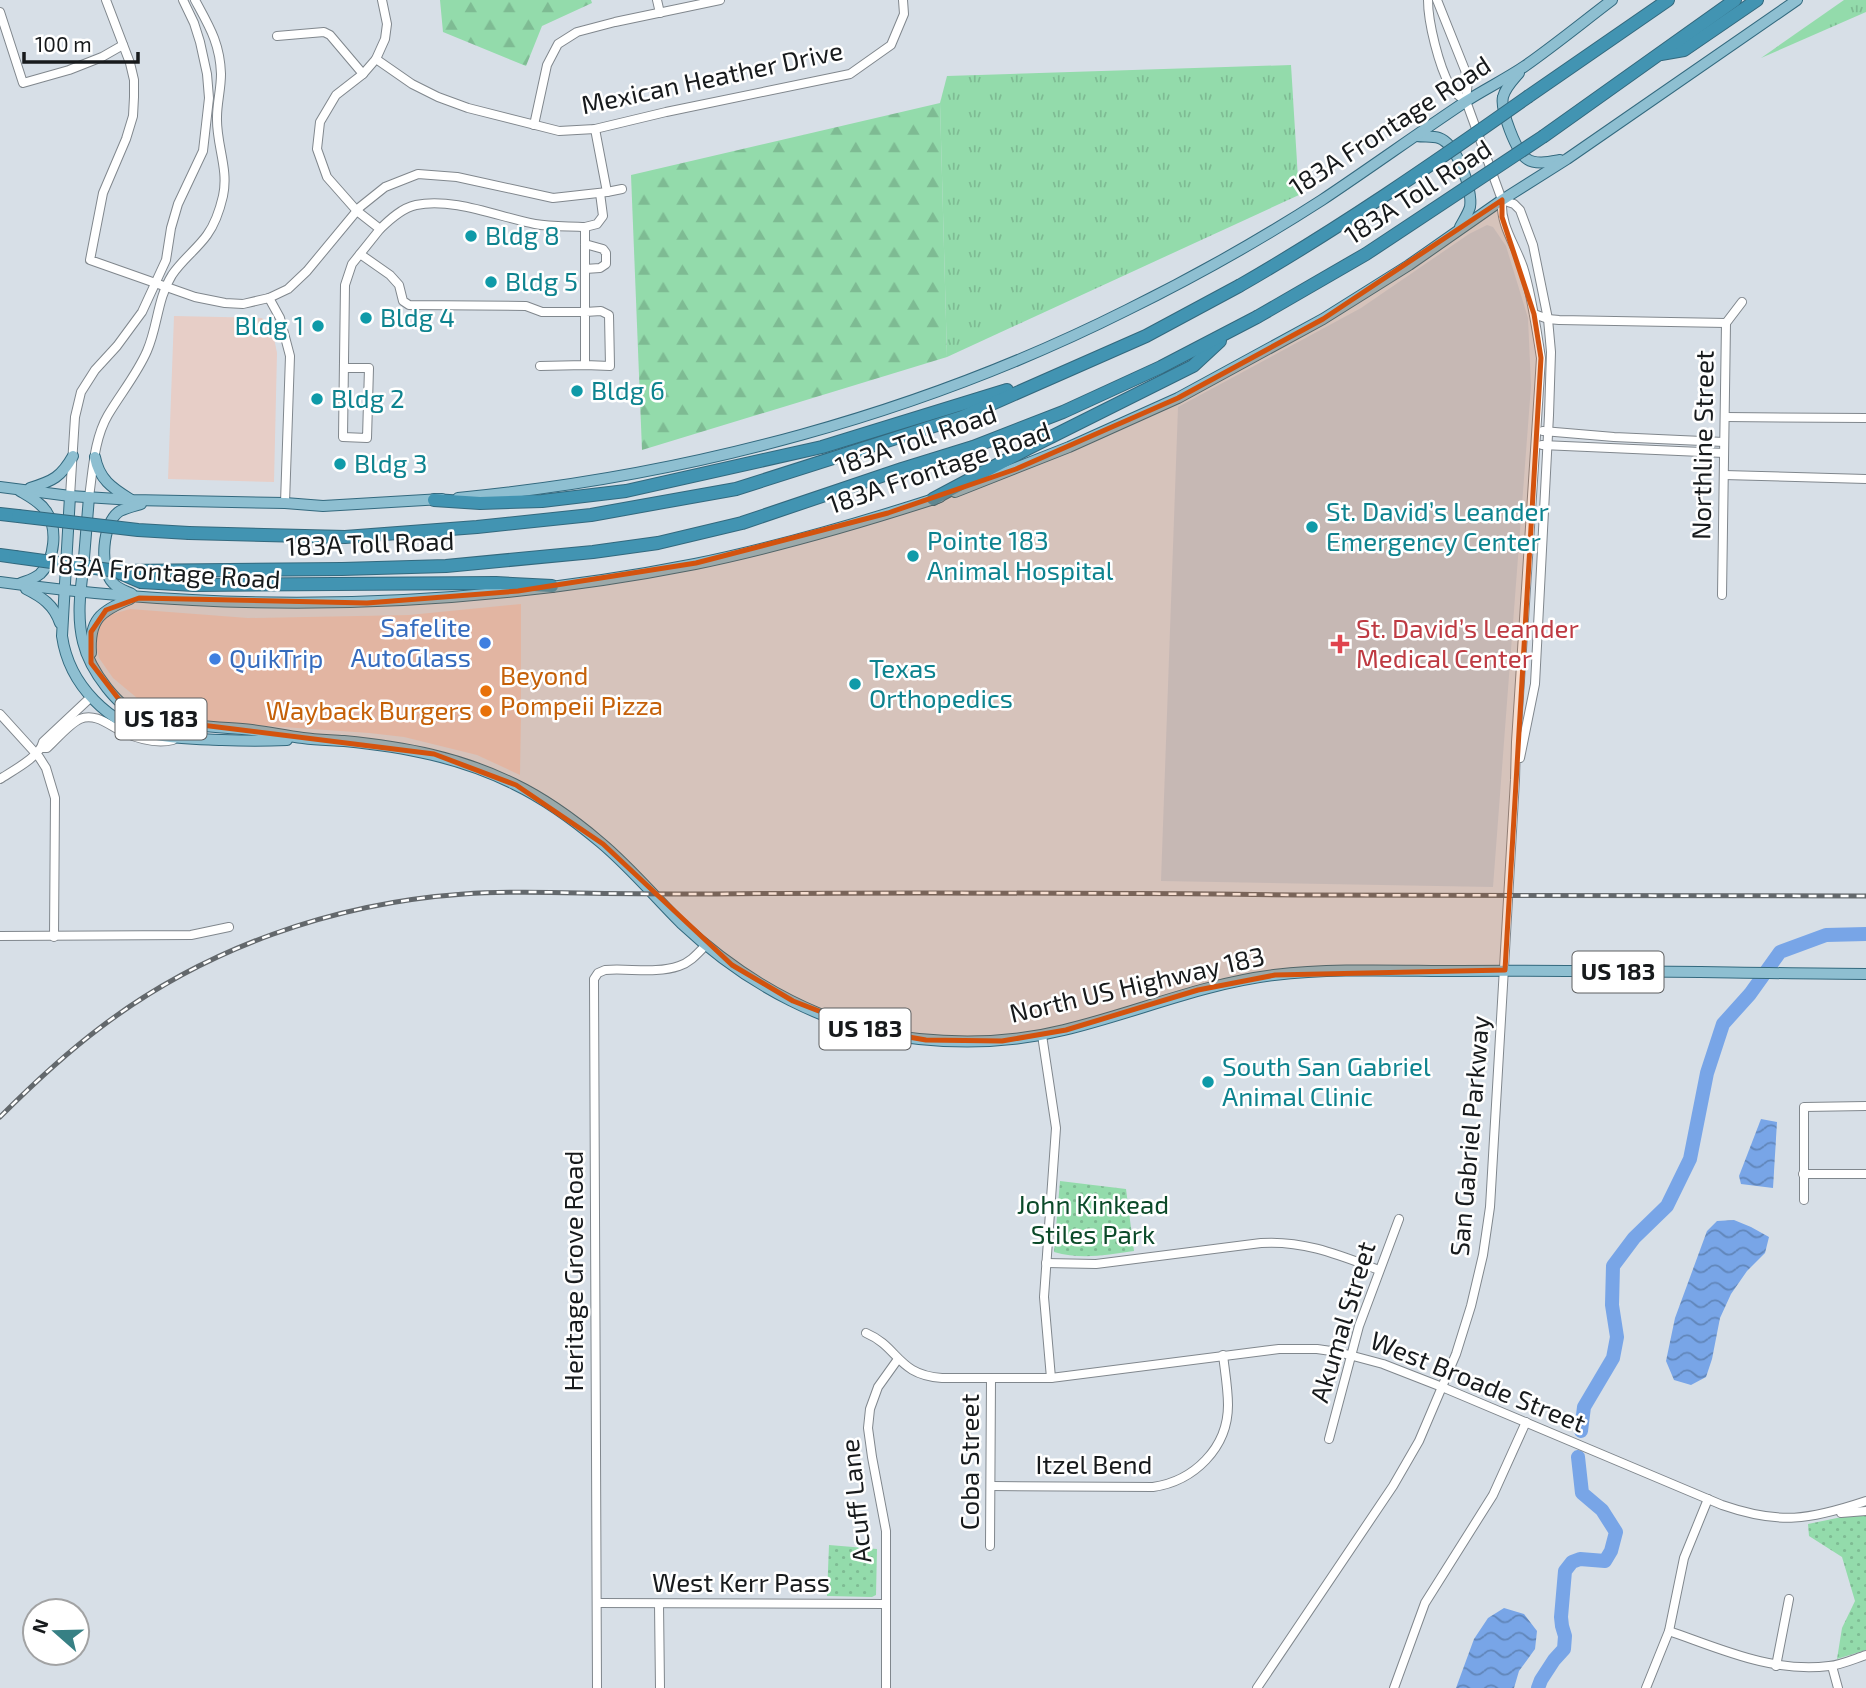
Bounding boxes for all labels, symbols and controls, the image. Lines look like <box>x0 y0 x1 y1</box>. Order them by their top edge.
scale bar <box>24 21 138 65</box>
text: 100 m <box>35 31 92 56</box>
street label: Mexican Heather Drive <box>578 34 845 119</box>
street label: 183A Frontage Road <box>1283 48 1496 201</box>
street label: 183A Toll Road <box>1338 132 1496 250</box>
place label: Bldg 8 <box>485 219 560 250</box>
marker: Bldg 8 <box>463 228 479 244</box>
place label: Bldg 5 <box>505 265 578 296</box>
marker: Bldg 5 <box>483 274 499 290</box>
place label: Bldg 4 <box>380 301 455 332</box>
place label: Bldg 1 <box>235 309 304 340</box>
marker: Bldg 4 <box>358 310 374 326</box>
marker: Bldg 1 <box>310 318 326 334</box>
street label: Northline Street <box>1684 350 1719 540</box>
place label: Bldg 6 <box>591 374 665 405</box>
place label: Bldg 2 <box>331 382 405 413</box>
marker: Bldg 6 <box>569 383 585 399</box>
marker: Bldg 2 <box>309 391 325 407</box>
street label: 183A Toll Road <box>831 396 1000 481</box>
street label: 183A Frontage Road <box>823 414 1054 519</box>
place label: Bldg 3 <box>354 447 428 478</box>
marker: Bldg 3 <box>332 456 348 472</box>
place label: St. David’s Leander Emergency Center <box>1326 495 1549 556</box>
marker: St. David’s Leander Emergency Center <box>1304 519 1320 535</box>
street label: 183A Toll Road <box>285 524 455 561</box>
place label: Pointe 183 Animal Hospital <box>927 524 1114 585</box>
street label: 183A Frontage Road <box>46 547 282 594</box>
marker: Pointe 183 Animal Hospital <box>905 548 921 564</box>
place label: Safelite AutoGlass <box>351 611 471 672</box>
place label: St. David’s Leander Medical Center <box>1356 612 1579 673</box>
marker: St. David’s Leander Medical Center <box>1330 634 1350 654</box>
marker: Safelite AutoGlass <box>477 635 493 651</box>
place label: QuikTrip <box>229 642 323 673</box>
marker: QuikTrip <box>207 651 223 667</box>
place label: Texas Orthopedics <box>869 652 1013 713</box>
place label: Beyond Pompeii Pizza <box>500 659 663 720</box>
marker: Texas Orthopedics <box>847 676 863 692</box>
marker: Beyond Pompeii Pizza <box>478 683 494 699</box>
place label: Wayback Burgers <box>266 694 472 725</box>
road number: US 183 <box>116 698 206 740</box>
marker: Wayback Burgers <box>478 703 494 719</box>
street label: North US Highway 183 <box>1006 939 1267 1028</box>
road number: US 183 <box>1572 952 1664 992</box>
road number: US 183 <box>820 1009 910 1050</box>
street label: San Gabriel Parkway <box>1443 1014 1494 1257</box>
place label: South San Gabriel Animal Clinic <box>1222 1050 1431 1111</box>
marker: South San Gabriel Animal Clinic <box>1200 1074 1216 1090</box>
street label: Heritage Grove Road <box>557 1151 588 1391</box>
park label: John Kinkead Stiles Park <box>1017 1188 1169 1249</box>
street label: Akumal Street <box>1302 1237 1381 1406</box>
street label: West Broade Street <box>1366 1323 1591 1438</box>
street label: Coba Street <box>953 1394 984 1530</box>
street label: Acuff Lane <box>833 1438 876 1565</box>
street label: Itzel Bend <box>1036 1448 1152 1479</box>
street label: West Kerr Pass <box>652 1566 830 1597</box>
north arrow <box>21 1597 91 1667</box>
text: N <box>26 1616 53 1636</box>

